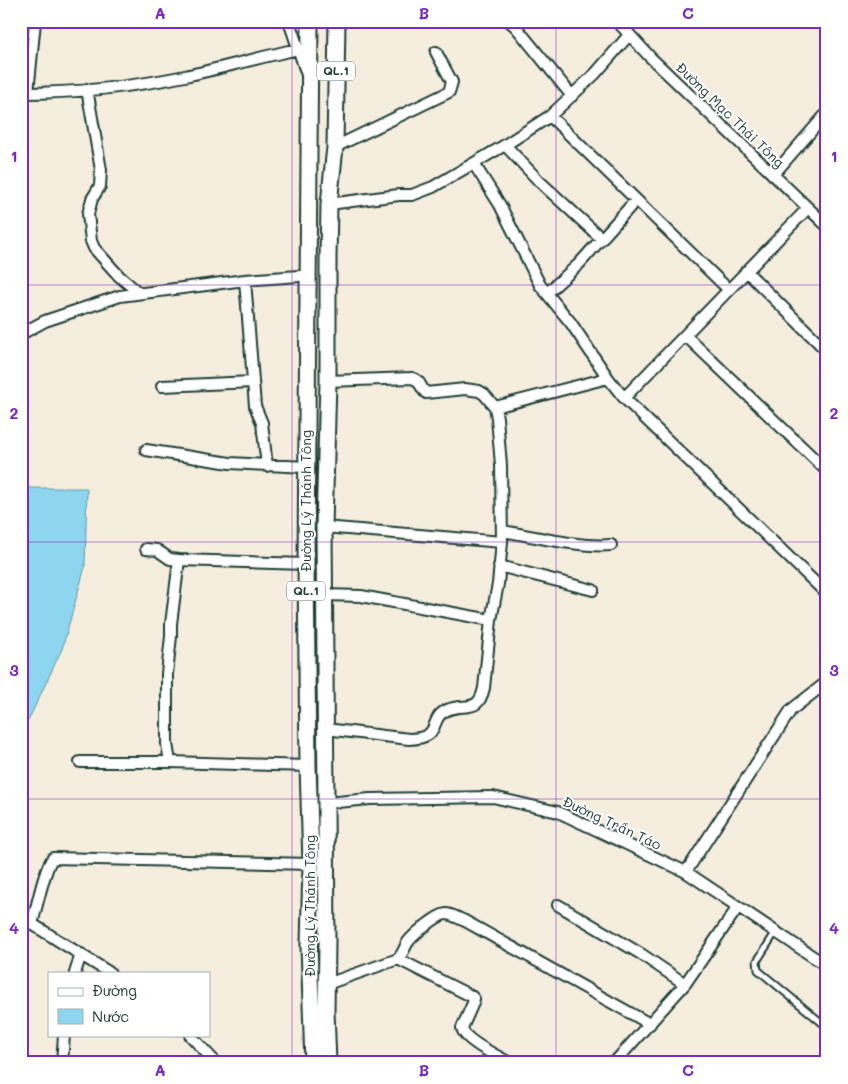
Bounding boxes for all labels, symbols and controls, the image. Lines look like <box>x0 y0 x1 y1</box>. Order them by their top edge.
text: A <box>154 2 166 23</box>
text: B <box>419 2 429 23</box>
text: C <box>682 2 694 23</box>
street label: Đường Mạc Thái Tông <box>672 58 789 172</box>
road number: QL.1 <box>317 61 355 80</box>
text: 1 <box>10 145 18 166</box>
text: 1 <box>830 145 838 166</box>
text: 2 <box>10 402 19 423</box>
text: 2 <box>830 402 839 423</box>
street label: Đường Lý Thánh Tông <box>296 430 315 572</box>
road number: QL.1 <box>287 582 325 600</box>
text: 3 <box>9 659 19 680</box>
text: 3 <box>829 659 839 680</box>
street label: Đường Trần Táo <box>560 791 665 854</box>
street label: Đường Lý Thánh Tông <box>300 835 319 977</box>
text: 4 <box>9 917 19 938</box>
text: 4 <box>829 917 839 938</box>
legend <box>48 972 210 1036</box>
text: Đường <box>92 980 137 1000</box>
text: Nước <box>92 1006 129 1026</box>
text: A <box>154 1059 166 1080</box>
text: B <box>419 1059 429 1080</box>
text: C <box>682 1059 694 1080</box>

